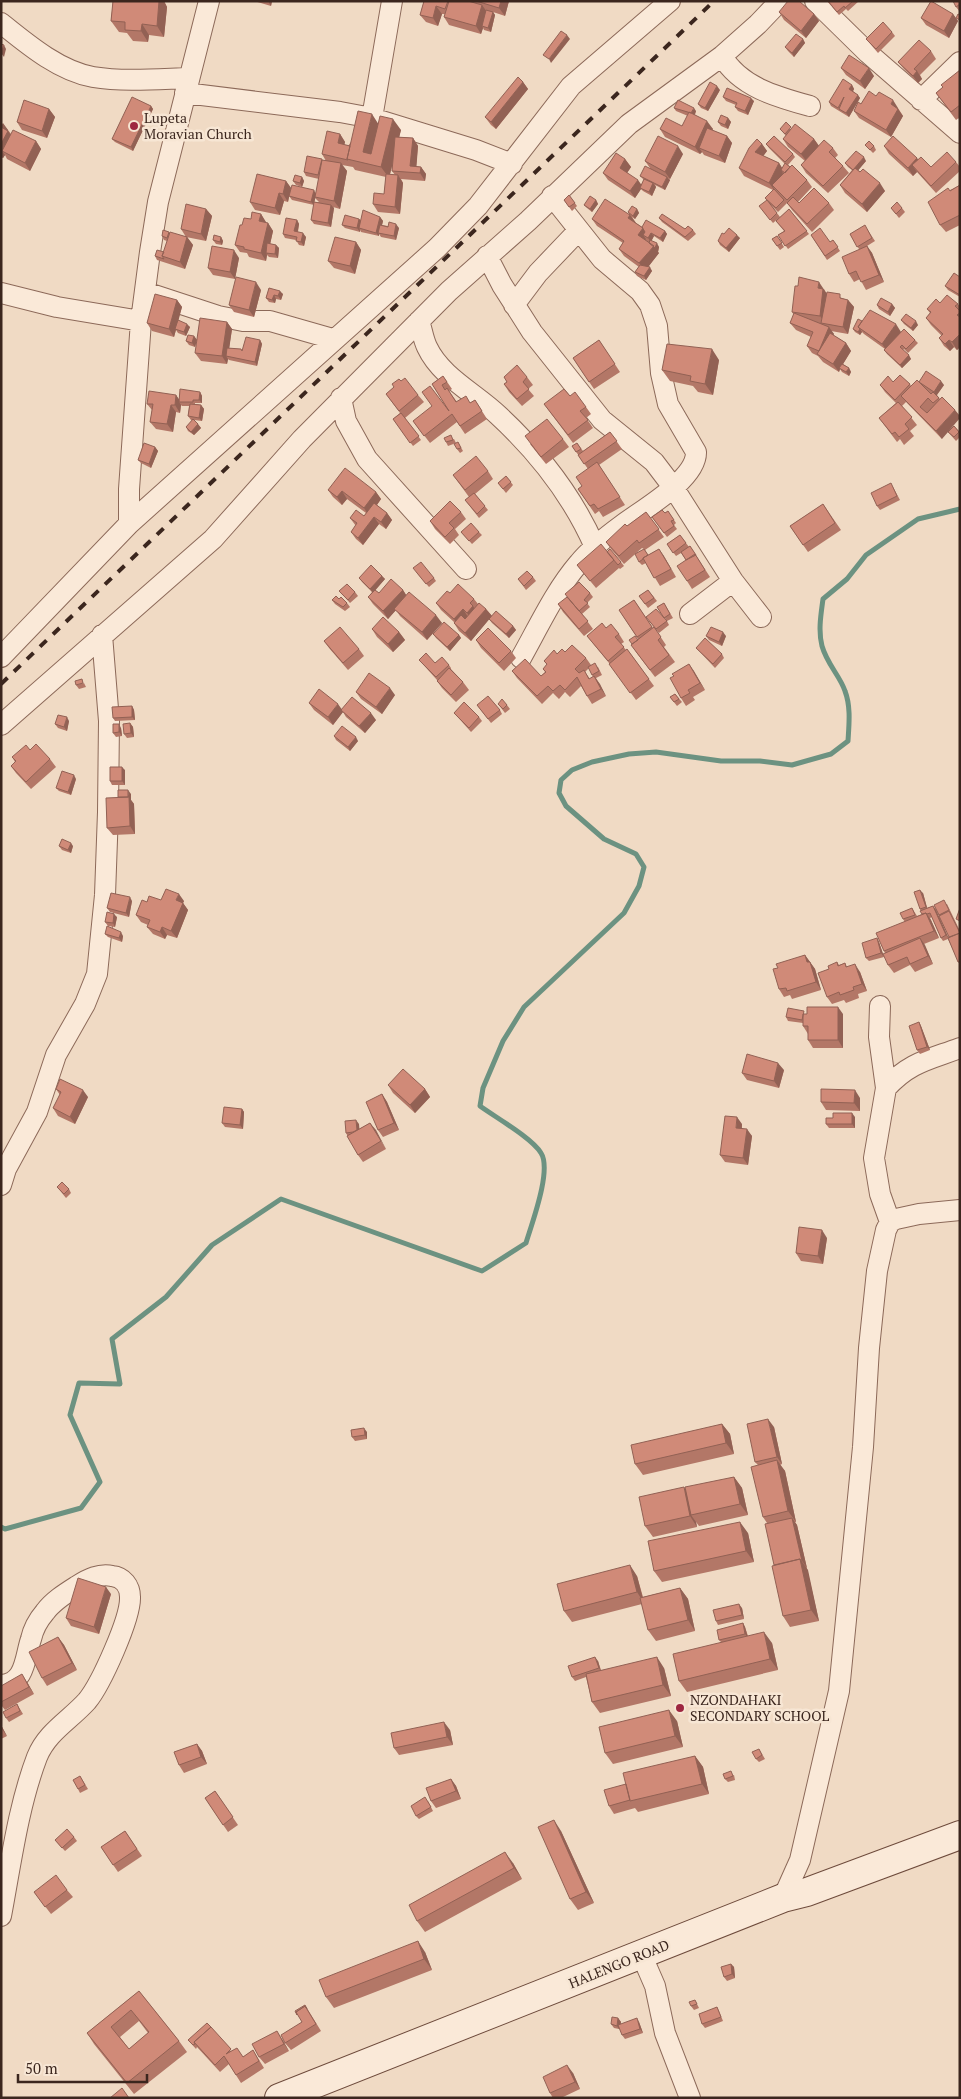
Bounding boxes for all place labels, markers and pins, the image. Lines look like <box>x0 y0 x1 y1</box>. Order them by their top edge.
place label: Lupeta Moravian Church <box>144 108 252 143</box>
marker: Lupeta Moravian Church <box>128 120 140 132</box>
place label: NZONDAHAKI SECONDARY SCHOOL <box>690 1690 830 1725</box>
marker: NZONDAHAKI SECONDARY SCHOOL <box>674 1702 686 1714</box>

